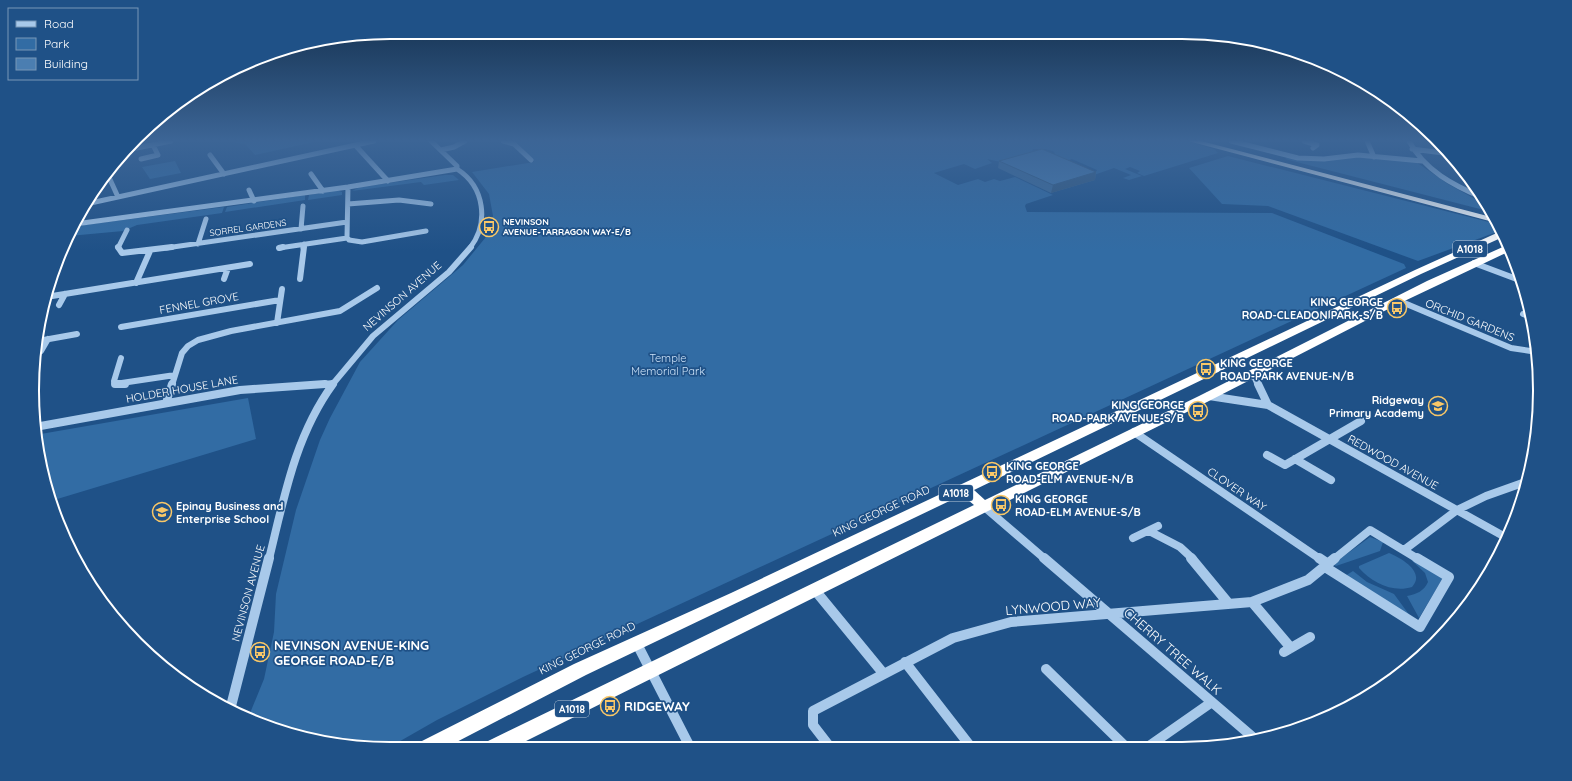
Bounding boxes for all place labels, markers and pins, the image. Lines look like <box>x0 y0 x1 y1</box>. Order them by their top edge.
bus stop icon: NEVINSON AVENUE-TARRAGON WAY-E/B <box>478 216 500 238</box>
place label: NEVINSON AVENUE-TARRAGON WAY-E/B <box>503 216 631 237</box>
place label: KING GEORGE ROAD-CLEADON PARK-S/B <box>1242 295 1383 322</box>
bus stop icon: KING GEORGE ROAD-CLEADON PARK-S/B <box>1386 297 1408 319</box>
place label: KING GEORGE ROAD-PARK AVENUE-N/B <box>1220 356 1354 383</box>
bus stop icon: KING GEORGE ROAD-PARK AVENUE-N/B <box>1195 358 1217 380</box>
place label: Ridgeway Primary Academy <box>1329 393 1424 420</box>
school or university icon: Ridgeway Primary Academy <box>1427 395 1449 417</box>
place label: KING GEORGE ROAD-PARK AVENUE-S/B <box>1052 398 1184 425</box>
bus stop icon: KING GEORGE ROAD-PARK AVENUE-S/B <box>1187 400 1209 422</box>
place label: KING GEORGE ROAD-ELM AVENUE-N/B <box>1006 459 1133 486</box>
bus stop icon: KING GEORGE ROAD-ELM AVENUE-N/B <box>981 461 1003 483</box>
place label: KING GEORGE ROAD-ELM AVENUE-S/B <box>1015 492 1141 519</box>
bus stop icon: KING GEORGE ROAD-ELM AVENUE-S/B <box>990 494 1012 516</box>
place label: Epinay Business and Enterprise School <box>176 499 284 526</box>
school or university icon: Epinay Business and Enterprise School <box>151 501 173 523</box>
place label: NEVINSON AVENUE-KING GEORGE ROAD-E/B <box>274 637 429 668</box>
bus stop icon: NEVINSON AVENUE-KING GEORGE ROAD-E/B <box>249 641 271 663</box>
bus stop icon: RIDGEWAY <box>599 695 621 717</box>
place label: RIDGEWAY <box>624 698 690 714</box>

